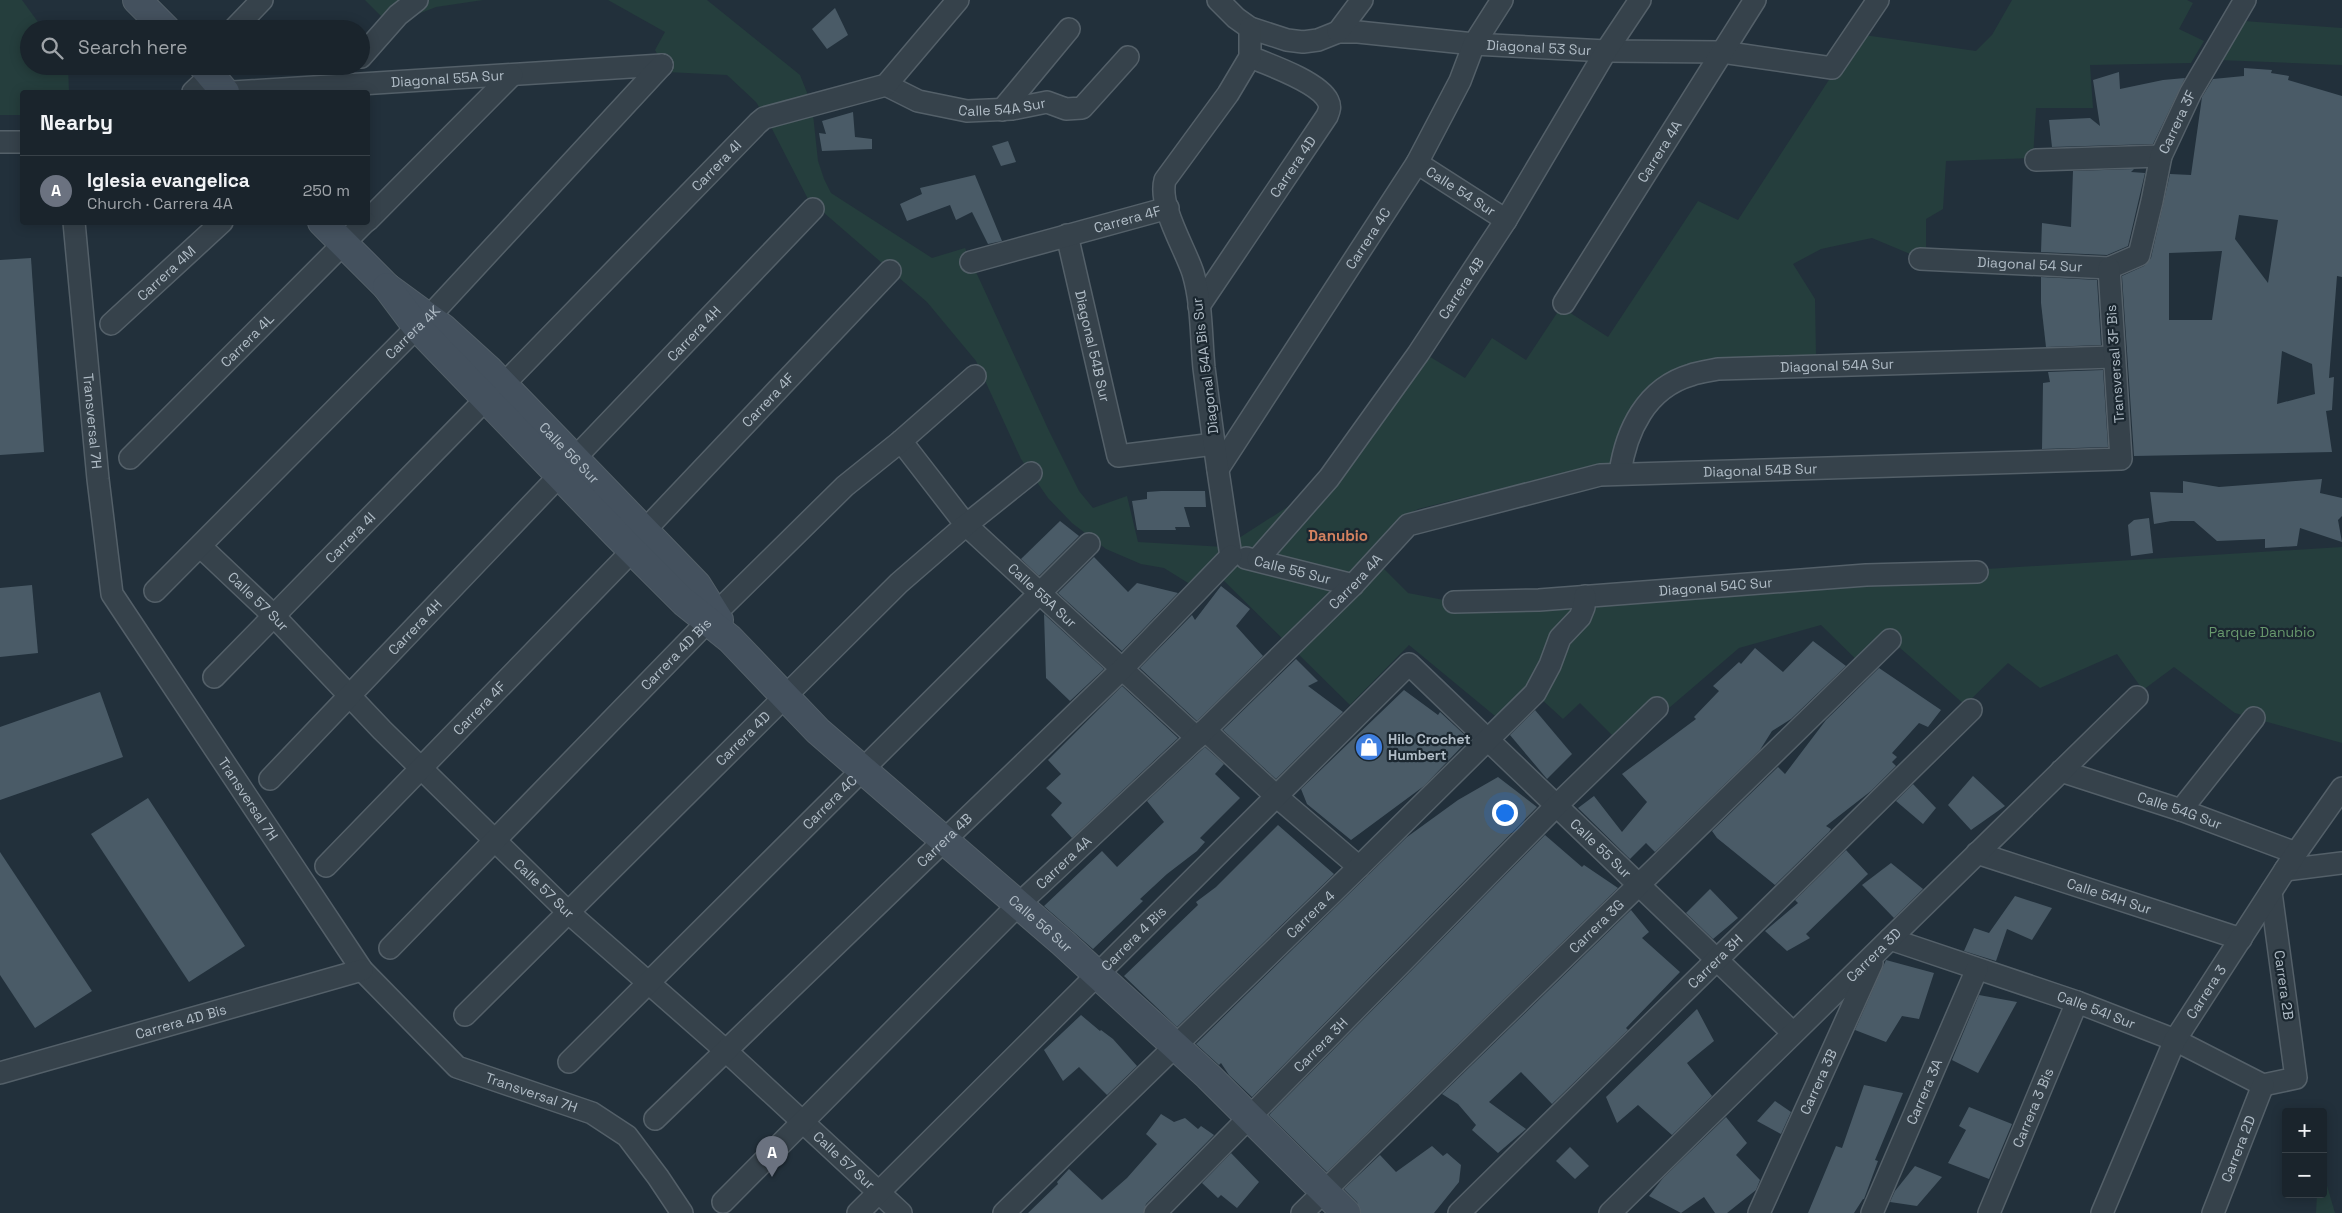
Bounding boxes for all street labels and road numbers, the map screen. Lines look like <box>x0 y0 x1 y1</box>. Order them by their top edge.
street label: Diagonal 53 Sur <box>1486 36 1592 59</box>
street label: Diagonal 55A Sur <box>390 66 505 91</box>
street label: Carrera 3F <box>2154 87 2200 157</box>
street label: Calle 54A Sur <box>957 94 1047 120</box>
street label: Carrera 4A <box>1633 117 1686 186</box>
street label: Carrera 4D <box>1266 132 1320 201</box>
street label: Carrera 4I <box>687 136 745 195</box>
street label: Calle 54 Sur <box>1423 162 1499 220</box>
street label: Carrera 4F <box>1092 201 1163 237</box>
street label: Carrera 4C <box>1341 204 1395 273</box>
street label: Carrera 4M <box>133 242 199 305</box>
street label: Diagonal 54 Sur <box>1977 253 2083 276</box>
street label: Carrera 4B <box>1434 254 1488 323</box>
street label: Diagonal 54B Sur <box>1071 288 1114 404</box>
street label: Diagonal 54A Bis Sur <box>1188 297 1222 435</box>
street label: Carrera 4K <box>381 302 444 363</box>
street label: Carrera 4H <box>663 302 725 365</box>
street label: Transversal 3F Bis <box>2102 304 2128 424</box>
street label: Carrera 4L <box>216 309 278 371</box>
street label: Diagonal 54A Sur <box>1780 355 1894 376</box>
street label: Carrera 4F <box>738 369 798 431</box>
street label: Transversal 7H <box>79 372 106 470</box>
street label: Calle 56 Sur <box>535 418 603 488</box>
street label: Diagonal 54B Sur <box>1703 459 1818 481</box>
street label: Carrera 4I <box>321 508 379 567</box>
street label: Carrera 4A <box>1325 550 1386 613</box>
street label: Calle 55 Sur <box>1252 551 1333 588</box>
street label: Calle 55A Sur <box>1004 559 1080 632</box>
street label: Calle 57 Sur <box>224 568 293 635</box>
street label: Diagonal 54C Sur <box>1658 573 1773 600</box>
street label: Carrera 4H <box>384 595 446 659</box>
street label: Carrera 4D Bis <box>637 614 715 694</box>
street label: Carrera 4F <box>449 677 510 739</box>
street label: Carrera 4D <box>712 707 774 770</box>
street label: Transversal 7H <box>214 754 282 844</box>
street label: Carrera 4C <box>799 771 861 833</box>
street label: Calle 54G Sur <box>2135 787 2224 833</box>
street label: Carrera 4B <box>913 809 976 871</box>
street label: Calle 55 Sur <box>1566 815 1636 882</box>
street label: Carrera 4A <box>1032 832 1095 893</box>
street label: Calle 57 Sur <box>510 855 578 922</box>
street label: Calle 54H Sur <box>2064 874 2154 918</box>
street label: Carrera 4 <box>1282 886 1339 942</box>
street label: Calle 56 Sur <box>1005 891 1076 956</box>
street label: Carrera 3G <box>1565 895 1628 957</box>
street label: Carrera 4 Bis <box>1097 902 1170 975</box>
street label: Carrera 3D <box>1842 924 1905 986</box>
street label: Carrera 3H <box>1684 930 1746 992</box>
street label: Carrera 2B <box>2270 949 2298 1021</box>
street label: Carrera 3 <box>2182 962 2230 1022</box>
street label: Calle 54I Sur <box>2055 987 2138 1033</box>
street label: Carrera 4D Bis <box>133 1000 229 1043</box>
street label: Carrera 3H <box>1290 1014 1352 1076</box>
street label: Carrera 3B <box>1796 1046 1841 1117</box>
street label: Carrera 3A <box>1902 1056 1946 1127</box>
street label: Carrera 3 Bis <box>2008 1065 2057 1150</box>
street label: Transversal 7H <box>483 1068 580 1116</box>
street label: Carrera 2D <box>2217 1113 2259 1185</box>
street label: Calle 57 Sur <box>809 1127 879 1193</box>

